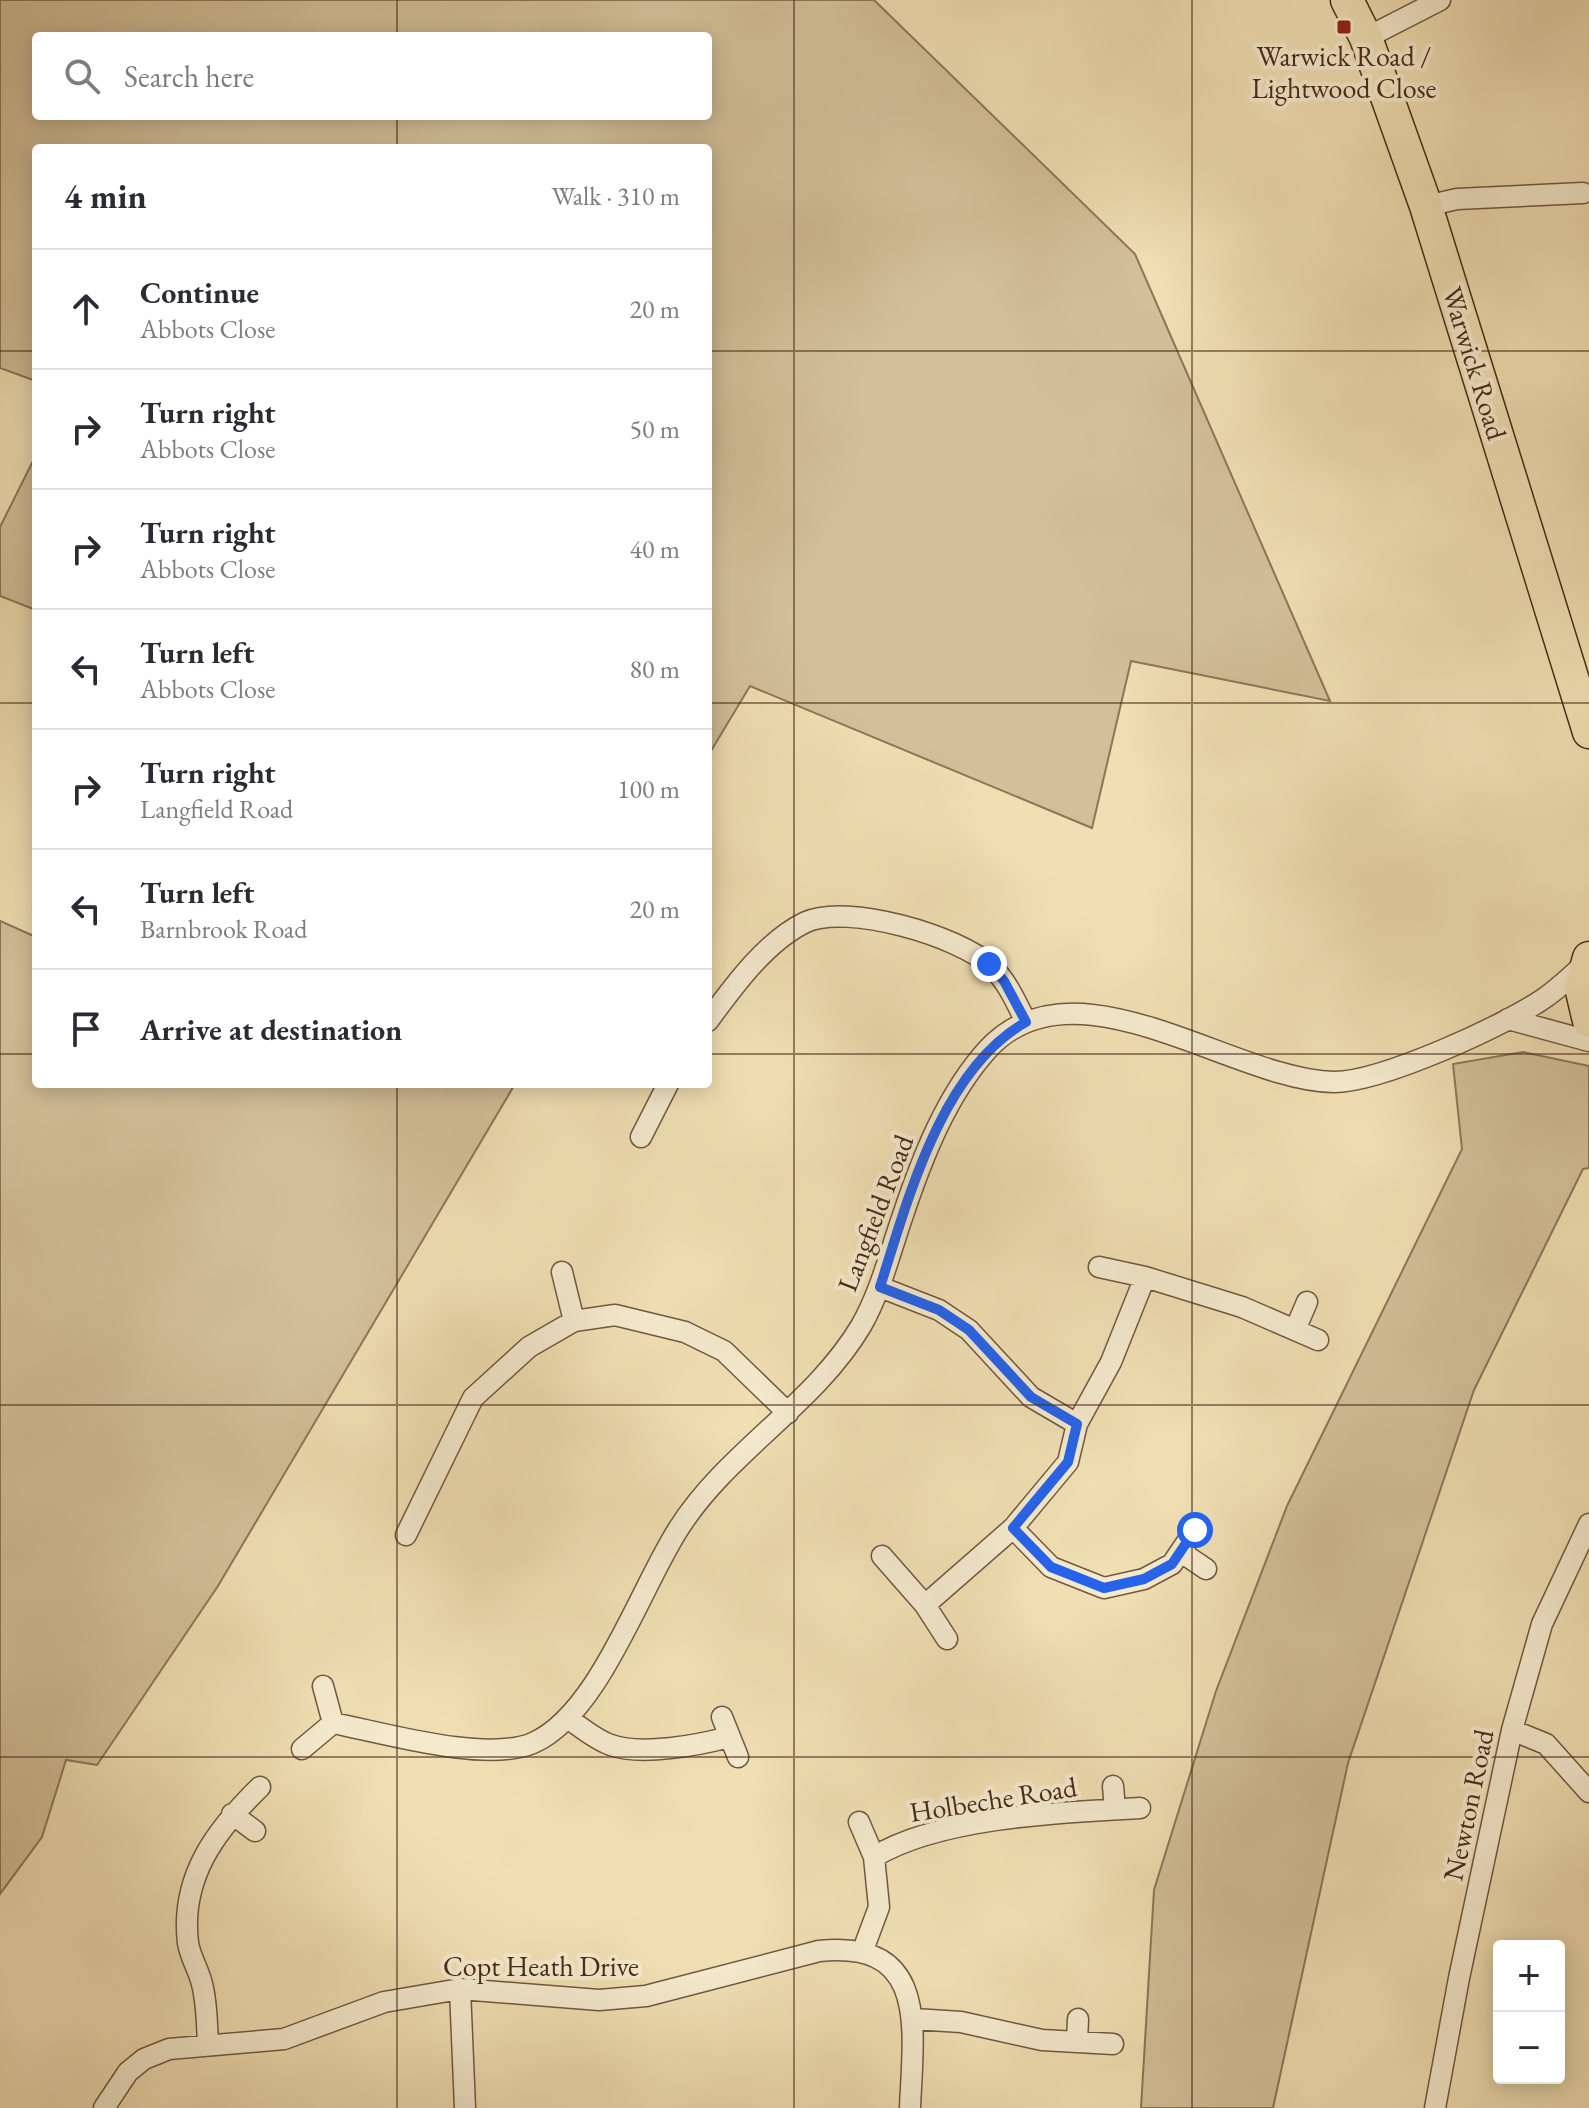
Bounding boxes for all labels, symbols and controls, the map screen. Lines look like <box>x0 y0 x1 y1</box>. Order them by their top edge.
marker: Warwick Road / Lightwood Close <box>1335 18 1353 36</box>
search box <box>32 32 712 120</box>
place label: Warwick Road / Lightwood Close <box>1252 38 1437 106</box>
icon: search <box>60 54 104 98</box>
text: Search here <box>124 57 254 96</box>
text: 4 min <box>64 174 147 218</box>
text: Walk · 310 m <box>552 179 680 213</box>
text: Continue <box>140 273 259 312</box>
street label: Warwick Road <box>1435 282 1516 445</box>
icon: ahead <box>64 287 108 331</box>
text: 20 m <box>630 292 680 326</box>
text: Abbots Close <box>140 312 276 346</box>
text: Turn right <box>140 393 276 432</box>
icon: right <box>64 407 108 451</box>
text: 50 m <box>630 412 680 446</box>
text: Abbots Close <box>140 432 276 466</box>
text: Turn right <box>140 513 276 552</box>
icon: right <box>64 527 108 571</box>
text: 40 m <box>630 532 680 566</box>
text: Abbots Close <box>140 552 276 586</box>
text: Turn left <box>140 633 254 672</box>
icon: left <box>64 647 108 691</box>
text: 80 m <box>630 652 680 686</box>
text: Abbots Close <box>140 672 276 706</box>
text: Turn right <box>140 753 276 792</box>
icon: right <box>64 767 108 811</box>
text: 100 m <box>617 772 680 806</box>
text: Langfield Road <box>140 792 293 826</box>
text: Turn left <box>140 873 254 912</box>
icon: left <box>64 887 108 931</box>
text: 20 m <box>630 892 680 926</box>
text: Barnbrook Road <box>140 912 307 946</box>
route end <box>971 946 1007 982</box>
icon: arrive <box>64 1007 108 1051</box>
text: Arrive at destination <box>140 1010 402 1049</box>
street label: Langfield Road <box>829 1129 922 1296</box>
route start <box>1177 1512 1213 1548</box>
street label: Newton Road <box>1434 1725 1502 1884</box>
street label: Holbeche Road <box>907 1768 1080 1830</box>
map controls <box>1493 1940 1565 2084</box>
button: + <box>1493 1940 1565 2012</box>
street label: Copt Heath Drive <box>443 1948 639 1984</box>
button: − <box>1493 2012 1565 2084</box>

